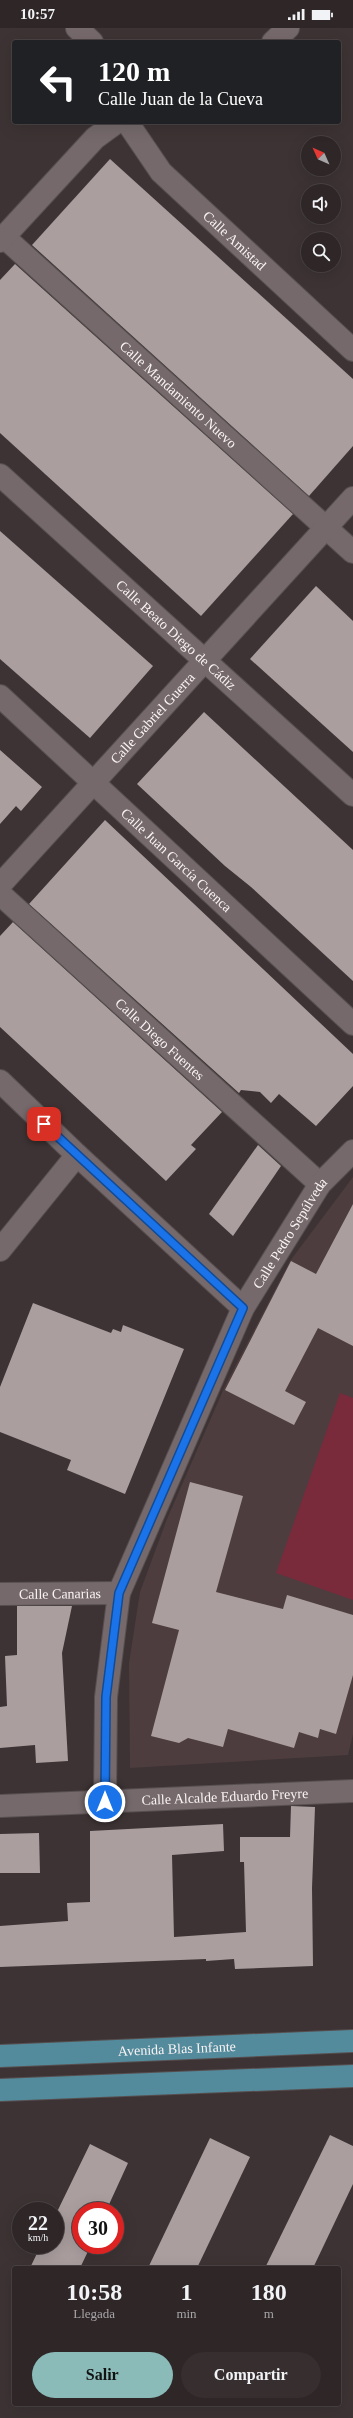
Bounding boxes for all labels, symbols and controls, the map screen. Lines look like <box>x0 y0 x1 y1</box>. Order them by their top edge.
text: 10:57 <box>20 6 55 22</box>
icon: left <box>32 56 84 108</box>
text: 120 m <box>98 56 170 87</box>
text: Calle Juan de la Cueva <box>98 89 263 109</box>
north arrow <box>301 136 341 176</box>
map controls <box>301 136 341 272</box>
button: sound <box>301 184 341 224</box>
street label: Calle Amistad <box>200 208 269 273</box>
button: search <box>301 232 341 272</box>
street label: Calle Mandamiento Nuevo <box>117 338 239 451</box>
street label: Calle Beato Diego de Cádiz <box>113 577 239 693</box>
street label: Calle Gabriel Guerra <box>108 669 198 767</box>
street label: Calle Juan García Cuenca <box>118 806 235 916</box>
street label: Calle Diego Fuentes <box>112 995 207 1083</box>
pin <box>27 1107 61 1141</box>
icon: arrive <box>33 1113 55 1135</box>
street label: Calle Pedro Sepúlveda <box>250 1174 331 1291</box>
street label: Calle Canarias <box>19 1586 101 1602</box>
position arrow <box>84 1781 126 1823</box>
street label: Calle Alcalde Eduardo Freyre <box>141 1786 309 1808</box>
street label: Avenida Blas Infante <box>118 2039 236 2059</box>
speed limit sign: 30 <box>72 2202 124 2254</box>
text: 22 <box>28 2212 48 2234</box>
text: km/h <box>28 2232 48 2243</box>
text: 10:58 <box>66 2279 122 2305</box>
text: 1 <box>180 2279 192 2305</box>
text: 180 <box>251 2279 287 2305</box>
text: Llegada <box>73 2306 115 2321</box>
text: min <box>176 2306 197 2321</box>
text: m <box>264 2306 274 2321</box>
button: Salir <box>32 2352 173 2398</box>
button: Compartir <box>181 2352 321 2398</box>

